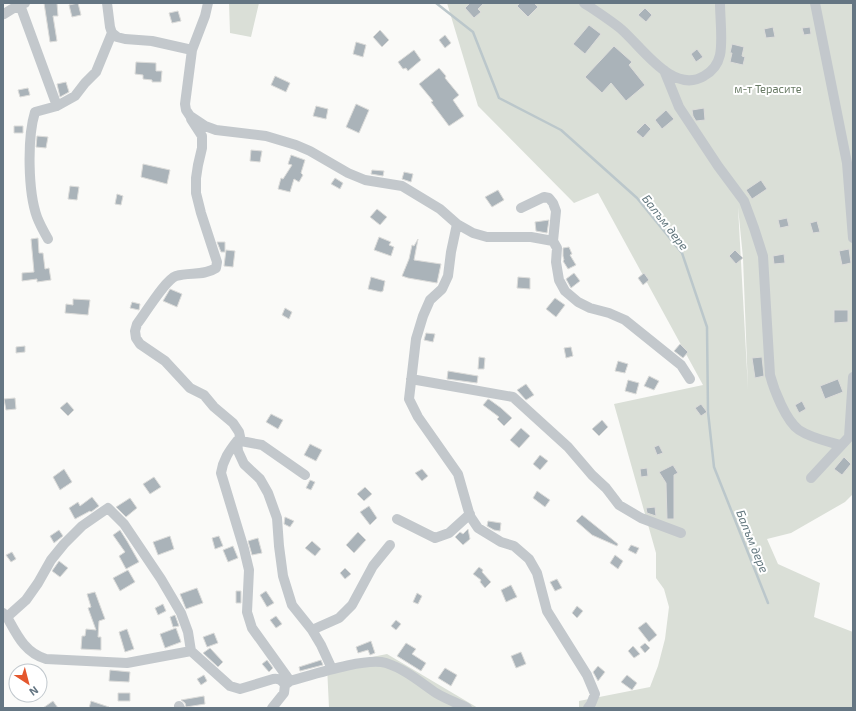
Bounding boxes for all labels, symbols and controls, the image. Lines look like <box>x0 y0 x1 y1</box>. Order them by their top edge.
park label: м-т Терасите <box>734 82 802 95</box>
water label: Балъм дере <box>640 191 692 253</box>
water label: Балъм дере <box>734 508 772 575</box>
north arrow <box>8 663 48 703</box>
text: N <box>27 684 41 699</box>

